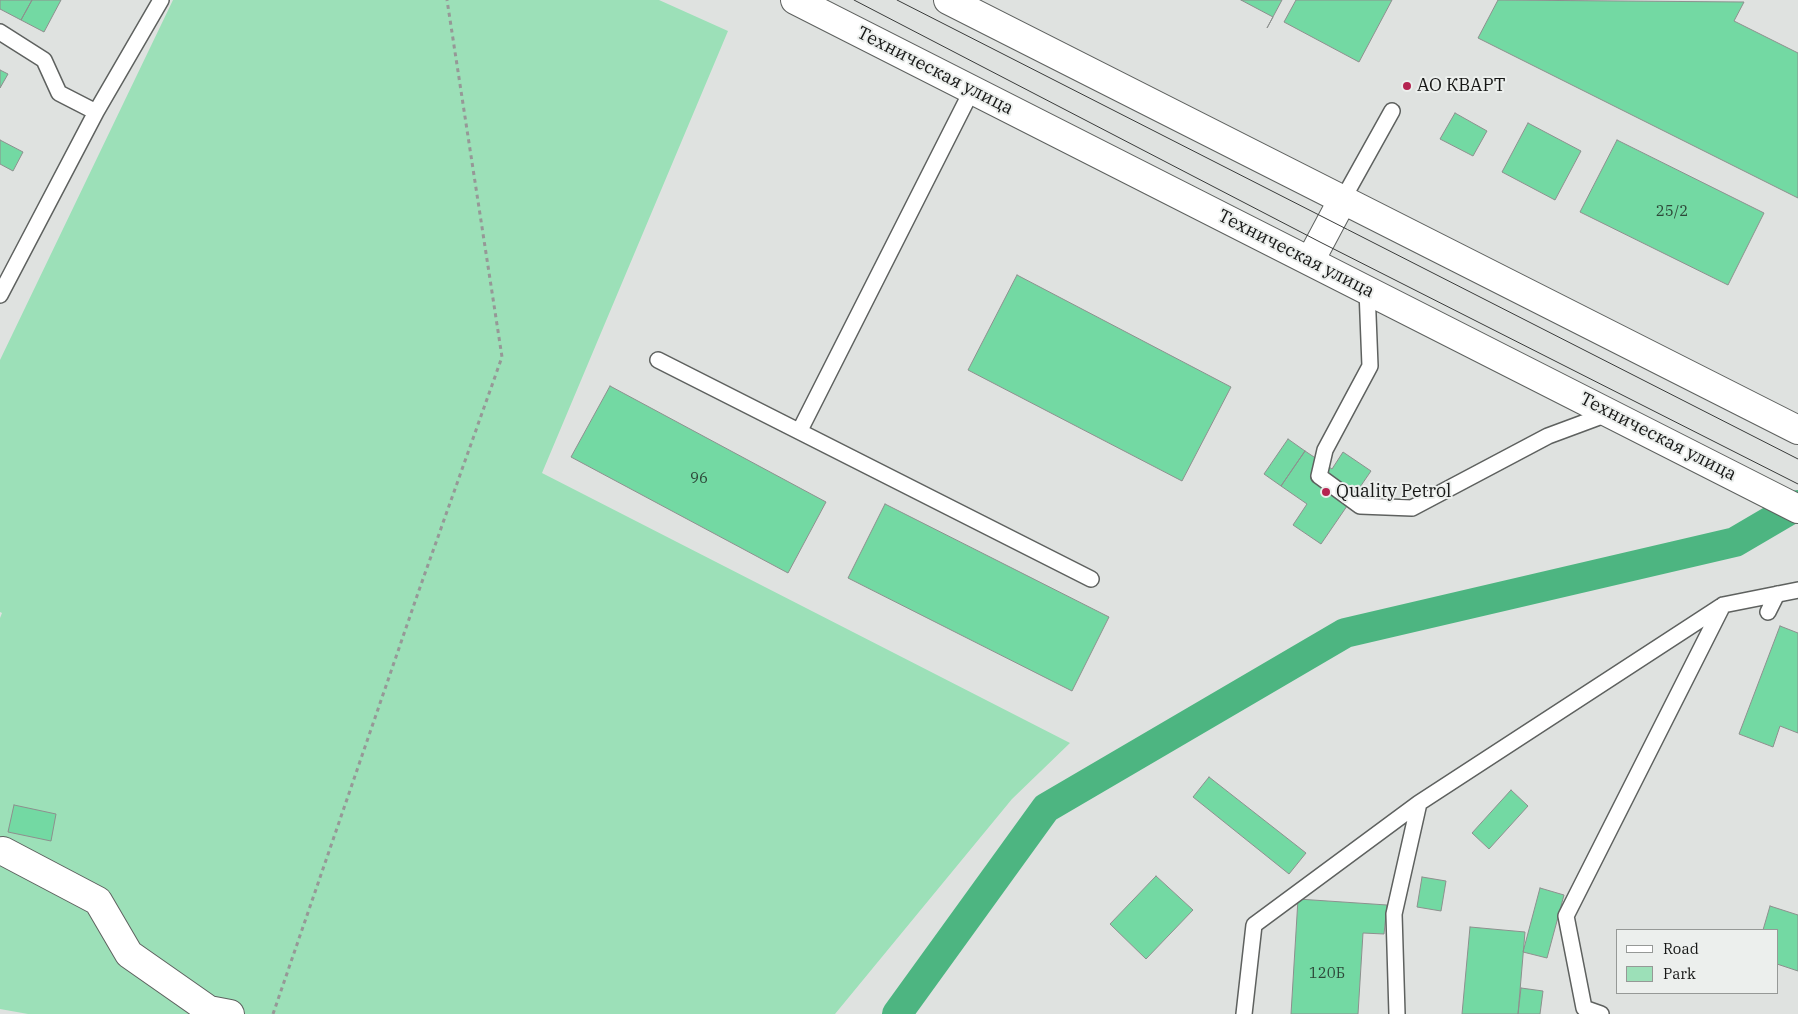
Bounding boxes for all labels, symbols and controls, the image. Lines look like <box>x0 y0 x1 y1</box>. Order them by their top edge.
street label: Техническая улица <box>853 22 1017 120</box>
place label: АО КВАРТ <box>1417 75 1505 97</box>
marker: АО КВАРТ <box>1401 80 1413 92</box>
house number: 25/2 <box>1656 203 1688 221</box>
street label: Техническая улица <box>1214 205 1378 303</box>
street label: Техническая улица <box>1576 388 1740 486</box>
house number: 96 <box>690 470 708 488</box>
place label: Quality Petrol <box>1336 481 1451 503</box>
marker: Quality Petrol <box>1320 486 1332 498</box>
legend <box>1616 929 1778 994</box>
text: Road <box>1663 939 1699 958</box>
text: Park <box>1663 964 1696 983</box>
house number: 120Б <box>1309 965 1345 983</box>

